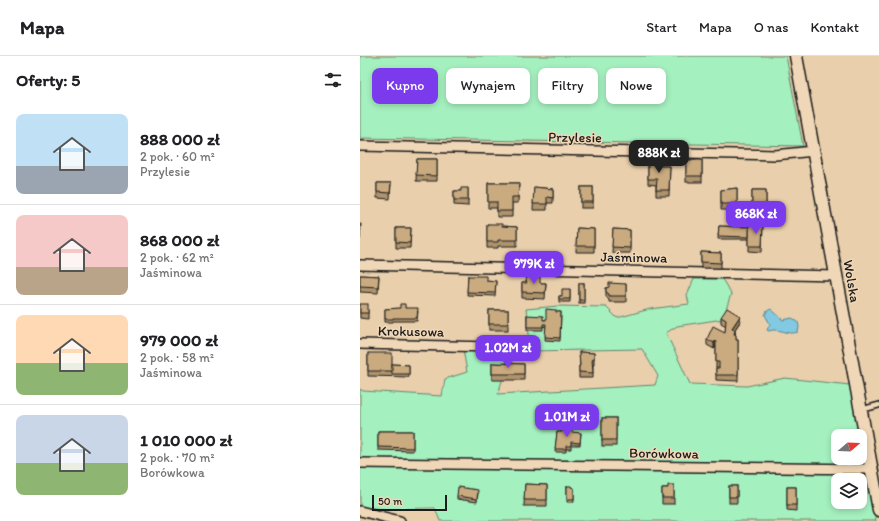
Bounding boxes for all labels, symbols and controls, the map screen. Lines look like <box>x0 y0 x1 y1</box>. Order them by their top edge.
text: Mapa <box>20 16 64 39</box>
text: Start <box>646 19 677 36</box>
text: Mapa <box>699 19 732 36</box>
text: O nas <box>754 19 788 36</box>
text: Kontakt <box>810 19 859 36</box>
chip: Kupno <box>372 68 438 104</box>
chip: Wynajem <box>446 68 530 104</box>
chip: Filtry <box>538 68 598 104</box>
chip: Nowe <box>606 68 666 104</box>
icon: filters <box>322 69 344 91</box>
text: Oferty: 5 <box>16 70 80 90</box>
text: 888 000 zł <box>140 129 220 149</box>
street label: Przylesie <box>548 129 602 146</box>
icon: home <box>48 130 96 178</box>
pin: 888K zł <box>622 140 696 174</box>
text: 888K zł <box>638 145 680 160</box>
text: 2 pok. · 60 m² <box>140 149 215 164</box>
text: Przylesie <box>140 164 190 179</box>
pin: 868K zł <box>719 201 793 235</box>
text: 868K zł <box>735 206 777 221</box>
text: 868 000 zł <box>140 230 219 250</box>
icon: home <box>48 231 96 279</box>
street label: Jaśminowa <box>600 248 668 267</box>
text: 2 pok. · 62 m² <box>140 250 214 265</box>
pin: 979K zł <box>497 251 571 285</box>
text: 979K zł <box>513 256 555 271</box>
street label: Wolska <box>839 258 864 304</box>
text: Jaśminowa <box>140 265 202 280</box>
street label: Krokusowa <box>378 322 445 341</box>
text: 979 000 zł <box>140 330 218 350</box>
icon: home <box>48 331 96 379</box>
pin: 1.02M zł <box>467 335 549 369</box>
text: 1.02M zł <box>485 340 531 355</box>
text: 2 pok. · 58 m² <box>140 350 214 365</box>
text: Jaśminowa <box>140 365 202 380</box>
pin: 1.01M zł <box>526 404 608 438</box>
text: 1.01M zł <box>544 409 590 424</box>
north arrow <box>831 429 867 465</box>
map controls <box>831 429 867 509</box>
text: 1 010 000 zł <box>140 430 232 450</box>
icon: home <box>48 431 96 479</box>
street label: Borówkowa <box>629 444 700 463</box>
text: 2 pok. · 70 m² <box>140 450 214 465</box>
text: Borówkowa <box>140 465 205 480</box>
button: layers <box>831 473 867 509</box>
scale bar <box>372 493 447 512</box>
text: 50 m <box>378 495 402 508</box>

